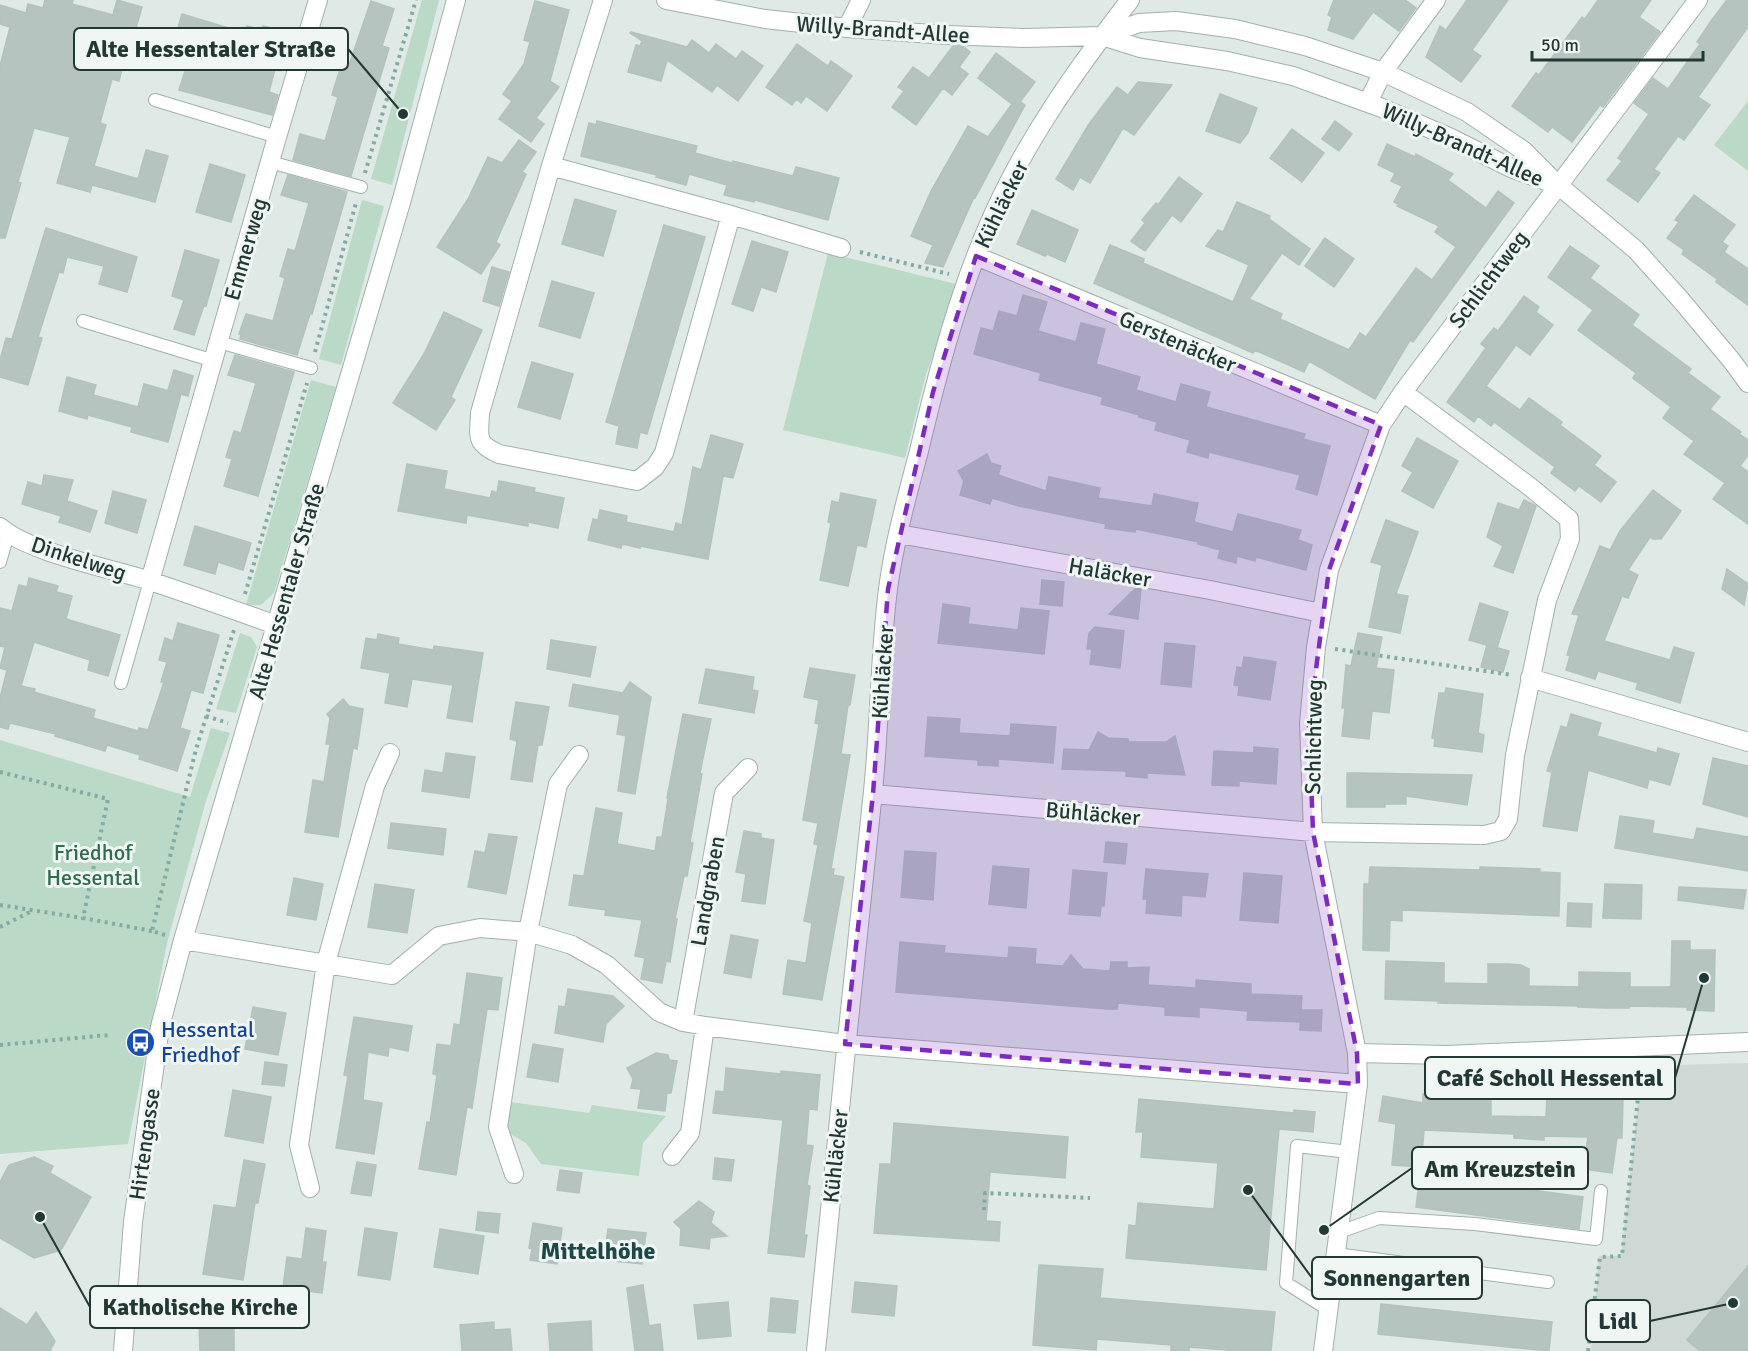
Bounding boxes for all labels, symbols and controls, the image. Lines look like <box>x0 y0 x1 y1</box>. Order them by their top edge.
street label: Willy-Brandt-Allee <box>795 10 971 49</box>
scale bar <box>1532 24 1703 62</box>
callout: Alte Hessentaler Straße <box>74 28 348 70</box>
text: Alte Hessentaler Straße <box>86 34 336 64</box>
text: 50 m <box>1541 34 1579 56</box>
street label: Willy-Brandt-Allee <box>1378 97 1548 192</box>
street label: Kühläcker <box>969 156 1034 253</box>
street label: Emmerweg <box>218 195 273 303</box>
street label: Schlichtweg <box>1443 225 1534 333</box>
street label: Gerstenäcker <box>1115 305 1240 378</box>
street label: Alte Hessentaler Straße <box>243 480 330 702</box>
street label: Dinkelweg <box>28 530 130 587</box>
street label: Haläcker <box>1066 552 1153 593</box>
street label: Kühläcker <box>866 624 899 720</box>
street label: Schlichtweg <box>1299 679 1328 795</box>
street label: Bühläcker <box>1044 796 1141 831</box>
street label: Landgraben <box>685 834 730 948</box>
park label: Friedhof Hessental <box>46 839 140 891</box>
place label: Hessental Friedhof <box>161 1016 254 1068</box>
bus stop icon: Hessental Friedhof <box>124 1026 156 1058</box>
callout: Café Scholl Hessental <box>1425 1057 1675 1099</box>
text: Café Scholl Hessental <box>1437 1063 1664 1093</box>
street label: Hirtengasse <box>123 1086 166 1202</box>
street label: Kühläcker <box>817 1108 854 1204</box>
callout: Am Kreuzstein <box>1412 1147 1588 1189</box>
text: Am Kreuzstein <box>1424 1154 1576 1184</box>
district label: Mittelhöhe <box>541 1236 655 1266</box>
callout: Sonnengarten <box>1312 1257 1482 1299</box>
text: Sonnengarten <box>1324 1263 1470 1293</box>
callout: Katholische Kirche <box>90 1286 309 1328</box>
text: Katholische Kirche <box>102 1292 298 1322</box>
callout: Lidl <box>1586 1300 1650 1342</box>
text: Lidl <box>1598 1306 1638 1336</box>

